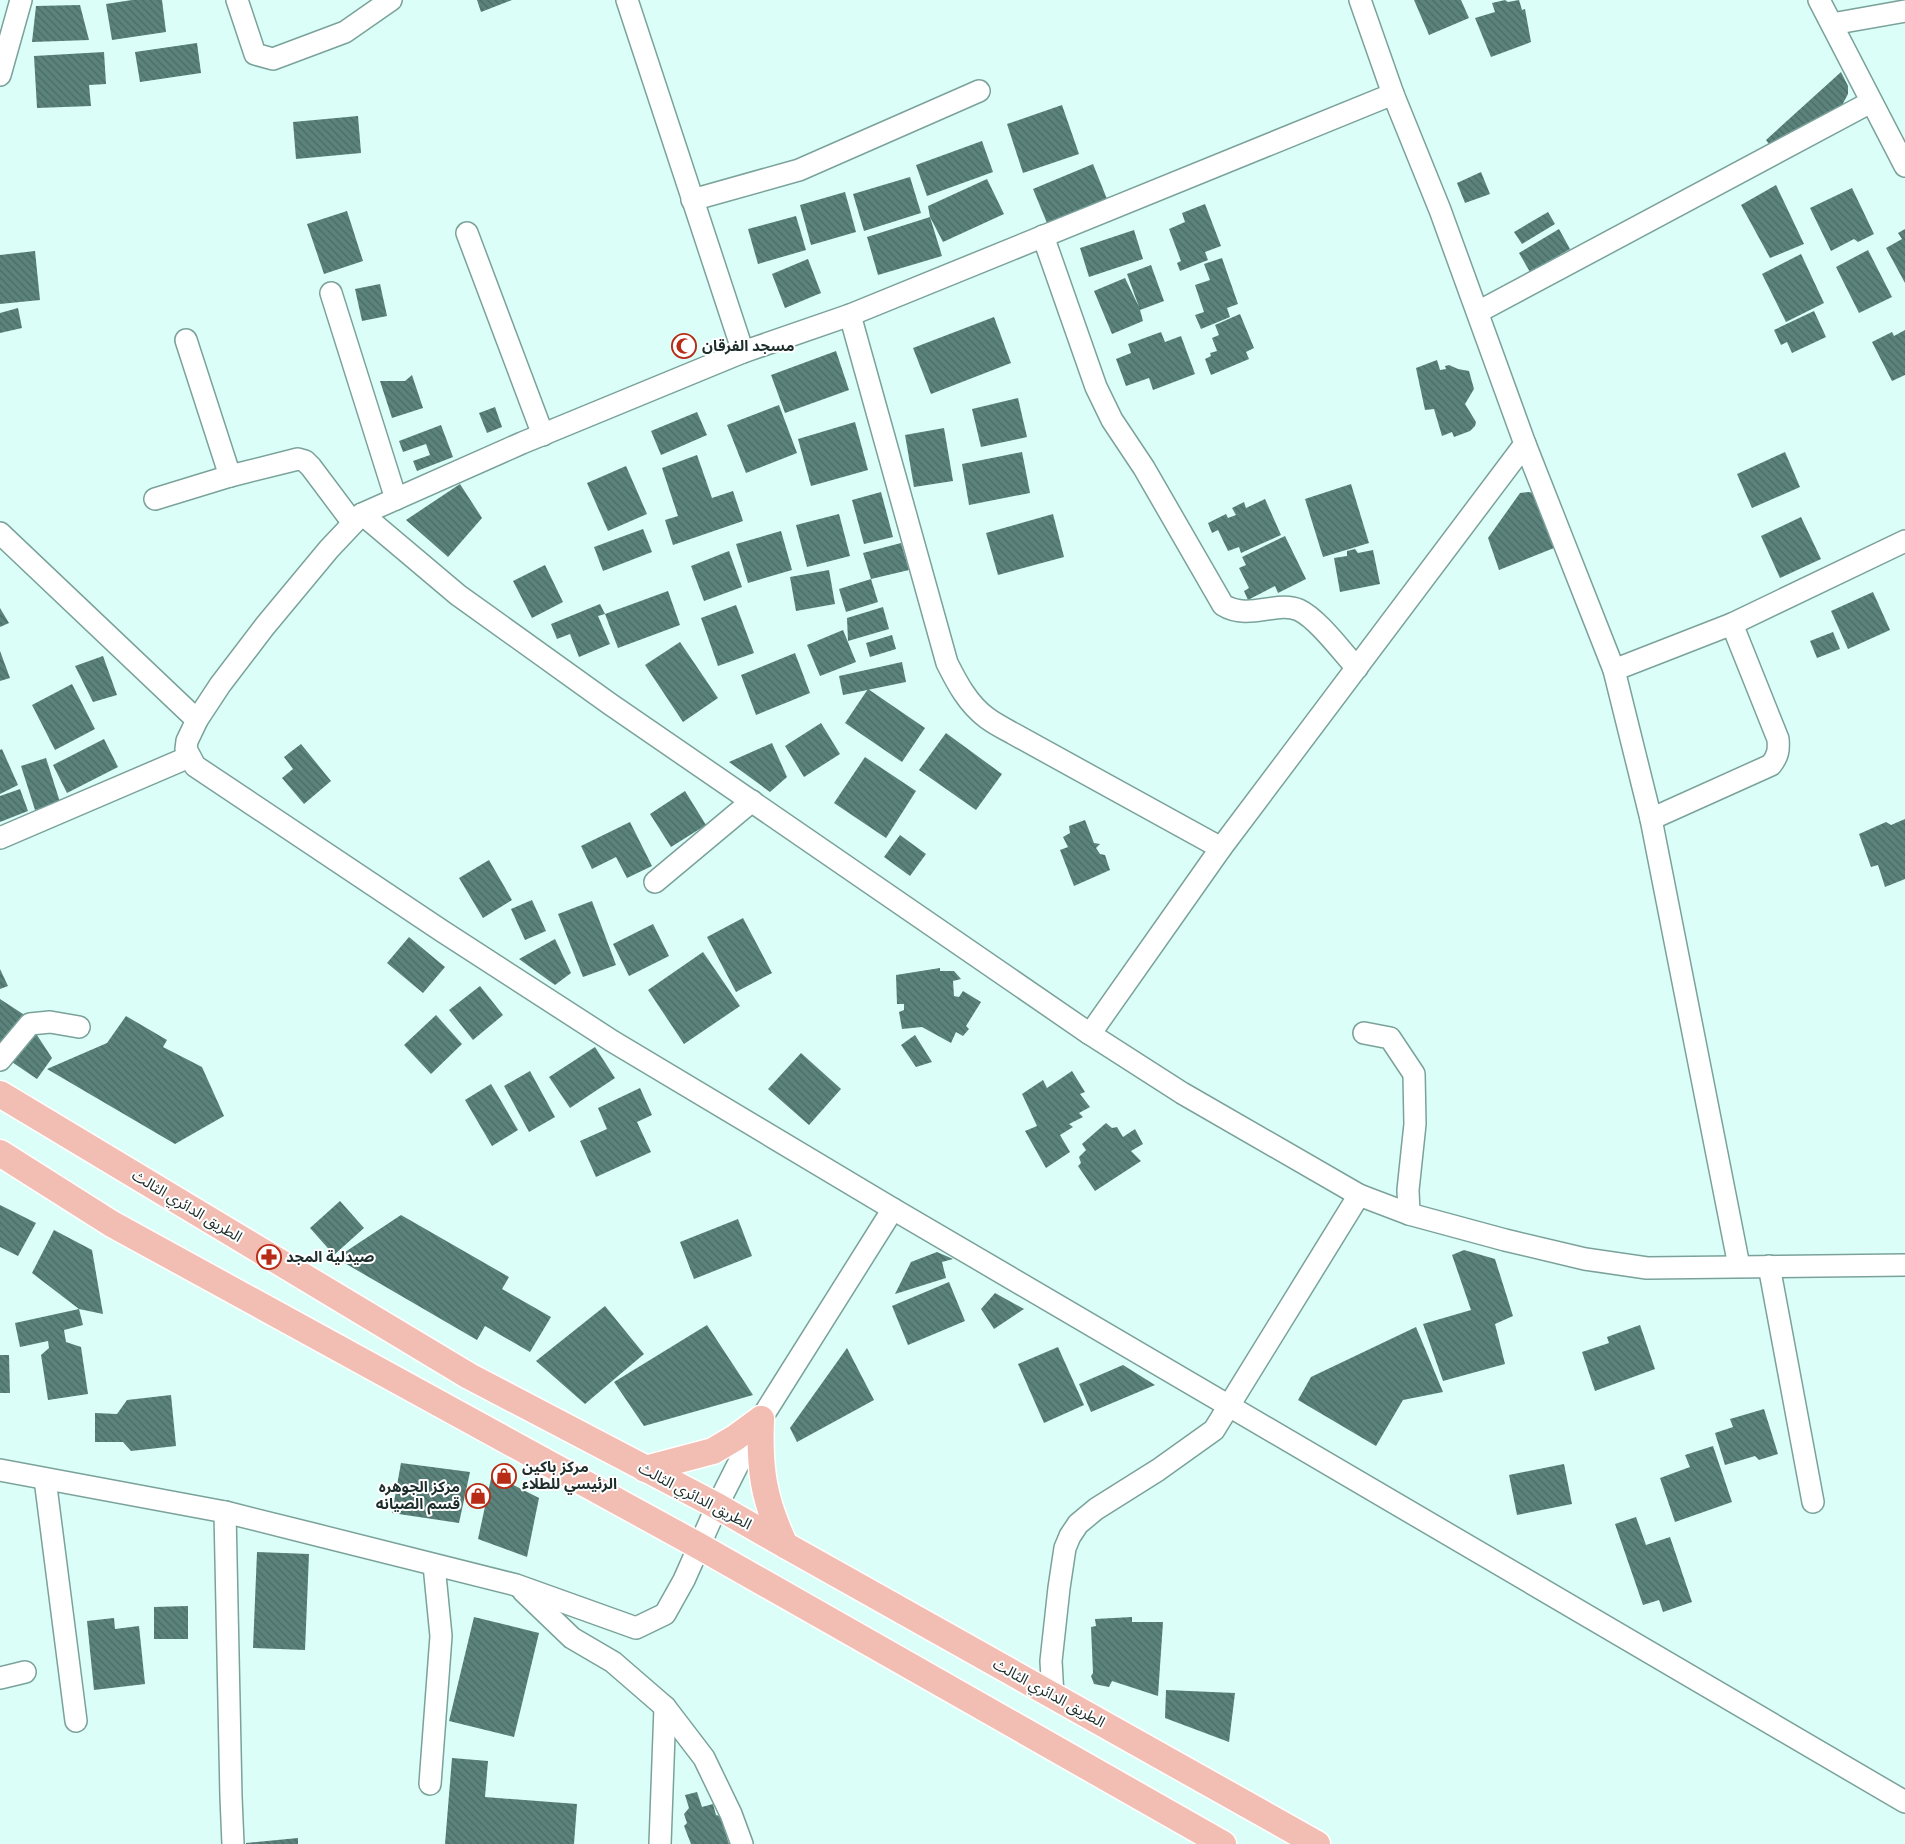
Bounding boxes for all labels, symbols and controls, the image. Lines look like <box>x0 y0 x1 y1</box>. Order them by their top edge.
mosque icon: مسجد الفرقان <box>671 333 697 359</box>
place label: مسجد الفرقان <box>702 337 794 355</box>
street label: الطريق الدائري الثالث <box>127 1166 245 1248</box>
pharmacy icon: صيدلية المجد <box>256 1244 282 1270</box>
place label: صيدلية المجد <box>286 1248 375 1266</box>
place label: مركز باكين الرئيسي للطلاء <box>522 1458 617 1495</box>
street label: الطريق الدائري الثالث <box>634 1459 755 1536</box>
shop icon: مركز باكين الرئيسي للطلاء <box>491 1463 517 1489</box>
place label: مركز الجوهره قسم الصيانه <box>376 1478 460 1515</box>
shop icon: مركز الجوهره قسم الصيانه <box>465 1483 491 1509</box>
street label: الطريق الدائري الثالث <box>989 1655 1108 1733</box>

